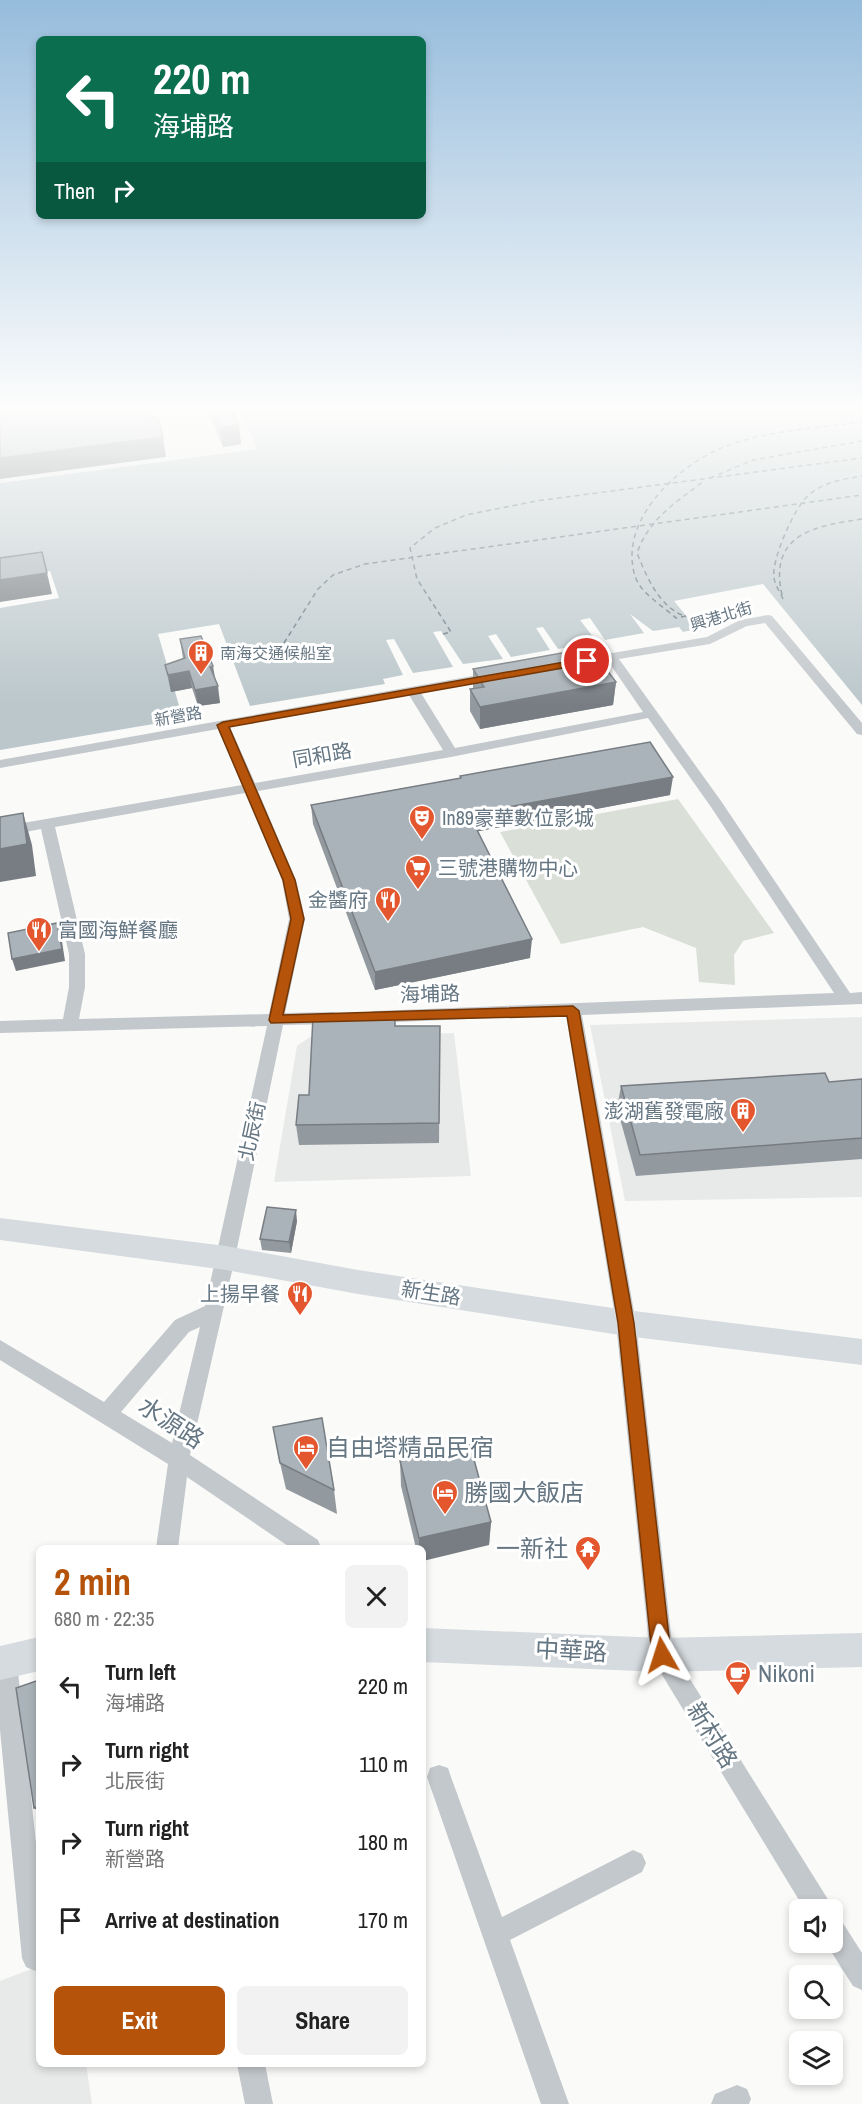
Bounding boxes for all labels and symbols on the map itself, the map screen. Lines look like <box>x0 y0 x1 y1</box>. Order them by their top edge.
street label: 興港北街 <box>687 596 755 636</box>
pin <box>561 635 612 686</box>
building icon: 南海交通候船室 <box>186 638 216 676</box>
place label: 南海交通候船室 <box>220 642 332 664</box>
street label: 新營路 <box>152 701 204 731</box>
street label: 同和路 <box>290 736 354 773</box>
theatre icon: In89豪華數位影城 <box>407 803 437 841</box>
place label: In89豪華數位影城 <box>442 804 594 831</box>
supermarket icon: 三號港購物中心 <box>403 853 433 891</box>
place label: 三號港購物中心 <box>438 854 578 881</box>
restaurant icon: 金醬府 <box>373 885 403 923</box>
place label: 金醬府 <box>308 886 368 913</box>
restaurant icon: 富國海鮮餐廳 <box>24 915 54 953</box>
place label: 富國海鮮餐廳 <box>58 916 178 943</box>
street label: 海埔路 <box>400 979 460 1008</box>
building icon: 澎湖舊發電廠 <box>728 1096 758 1134</box>
place label: 澎湖舊發電廠 <box>604 1097 724 1124</box>
street label: 北辰街 <box>232 1099 271 1163</box>
street label: 新生路 <box>399 1274 463 1311</box>
restaurant icon: 上揚早餐 <box>285 1279 315 1317</box>
place label: 上揚早餐 <box>200 1280 280 1307</box>
street label: 水源路 <box>133 1389 210 1455</box>
place label: 自由塔精品民宿 <box>326 1431 494 1463</box>
hotel icon: 自由塔精品民宿 <box>291 1433 321 1471</box>
place label: 勝國大飯店 <box>464 1476 584 1508</box>
hotel icon: 勝國大飯店 <box>430 1478 460 1516</box>
place label: 一新社 <box>496 1532 568 1564</box>
temple icon: 一新社 <box>573 1534 603 1572</box>
position arrow <box>630 1623 694 1687</box>
street label: 中華路 <box>534 1632 608 1668</box>
place label: Nikoni <box>758 1657 815 1689</box>
cafe icon: Nikoni <box>723 1659 753 1697</box>
street label: 新村路 <box>680 1695 745 1773</box>

